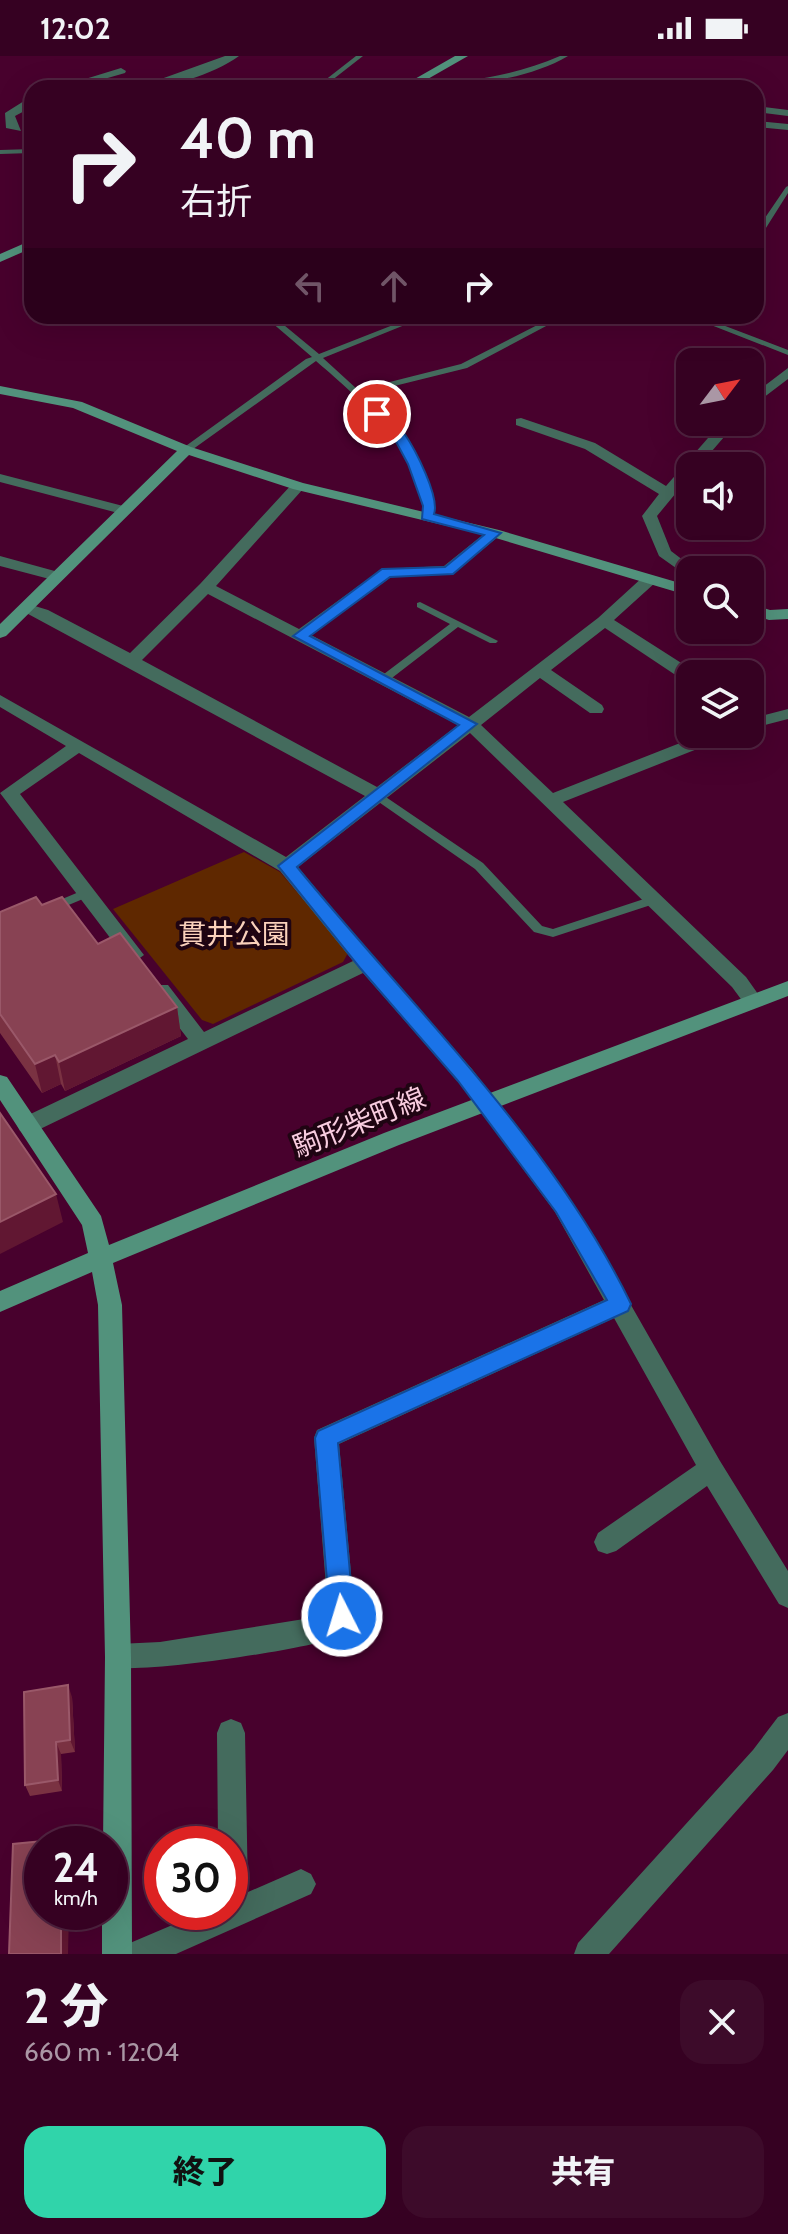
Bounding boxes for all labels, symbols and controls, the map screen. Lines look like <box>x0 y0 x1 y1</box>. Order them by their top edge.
text: 12:02 <box>40 10 111 47</box>
text: 40 m <box>180 104 316 172</box>
icon: right <box>48 112 152 216</box>
text: 右折 <box>180 179 252 223</box>
icon: left <box>288 264 332 308</box>
icon: ahead <box>372 264 416 308</box>
icon: right <box>456 264 500 308</box>
north arrow <box>676 348 764 436</box>
map controls <box>676 348 764 748</box>
pin <box>343 380 411 448</box>
icon: arrive <box>355 392 399 436</box>
button: sound <box>676 452 764 540</box>
button: search <box>676 556 764 644</box>
button: layers <box>676 660 764 748</box>
park label: 貫井公園 <box>178 917 290 951</box>
street label: 駒形柴町線 <box>288 1080 430 1164</box>
position arrow <box>300 1574 384 1658</box>
speed limit sign: 30 <box>144 1826 248 1930</box>
text: 24 <box>53 1843 99 1892</box>
text: km/h <box>54 1886 98 1910</box>
text: 2 分 <box>24 1977 108 2035</box>
button: close <box>680 1980 764 2064</box>
text: 660 m · 12:04 <box>24 2036 179 2068</box>
button: 終了 <box>24 2126 386 2218</box>
button: 共有 <box>402 2126 764 2218</box>

